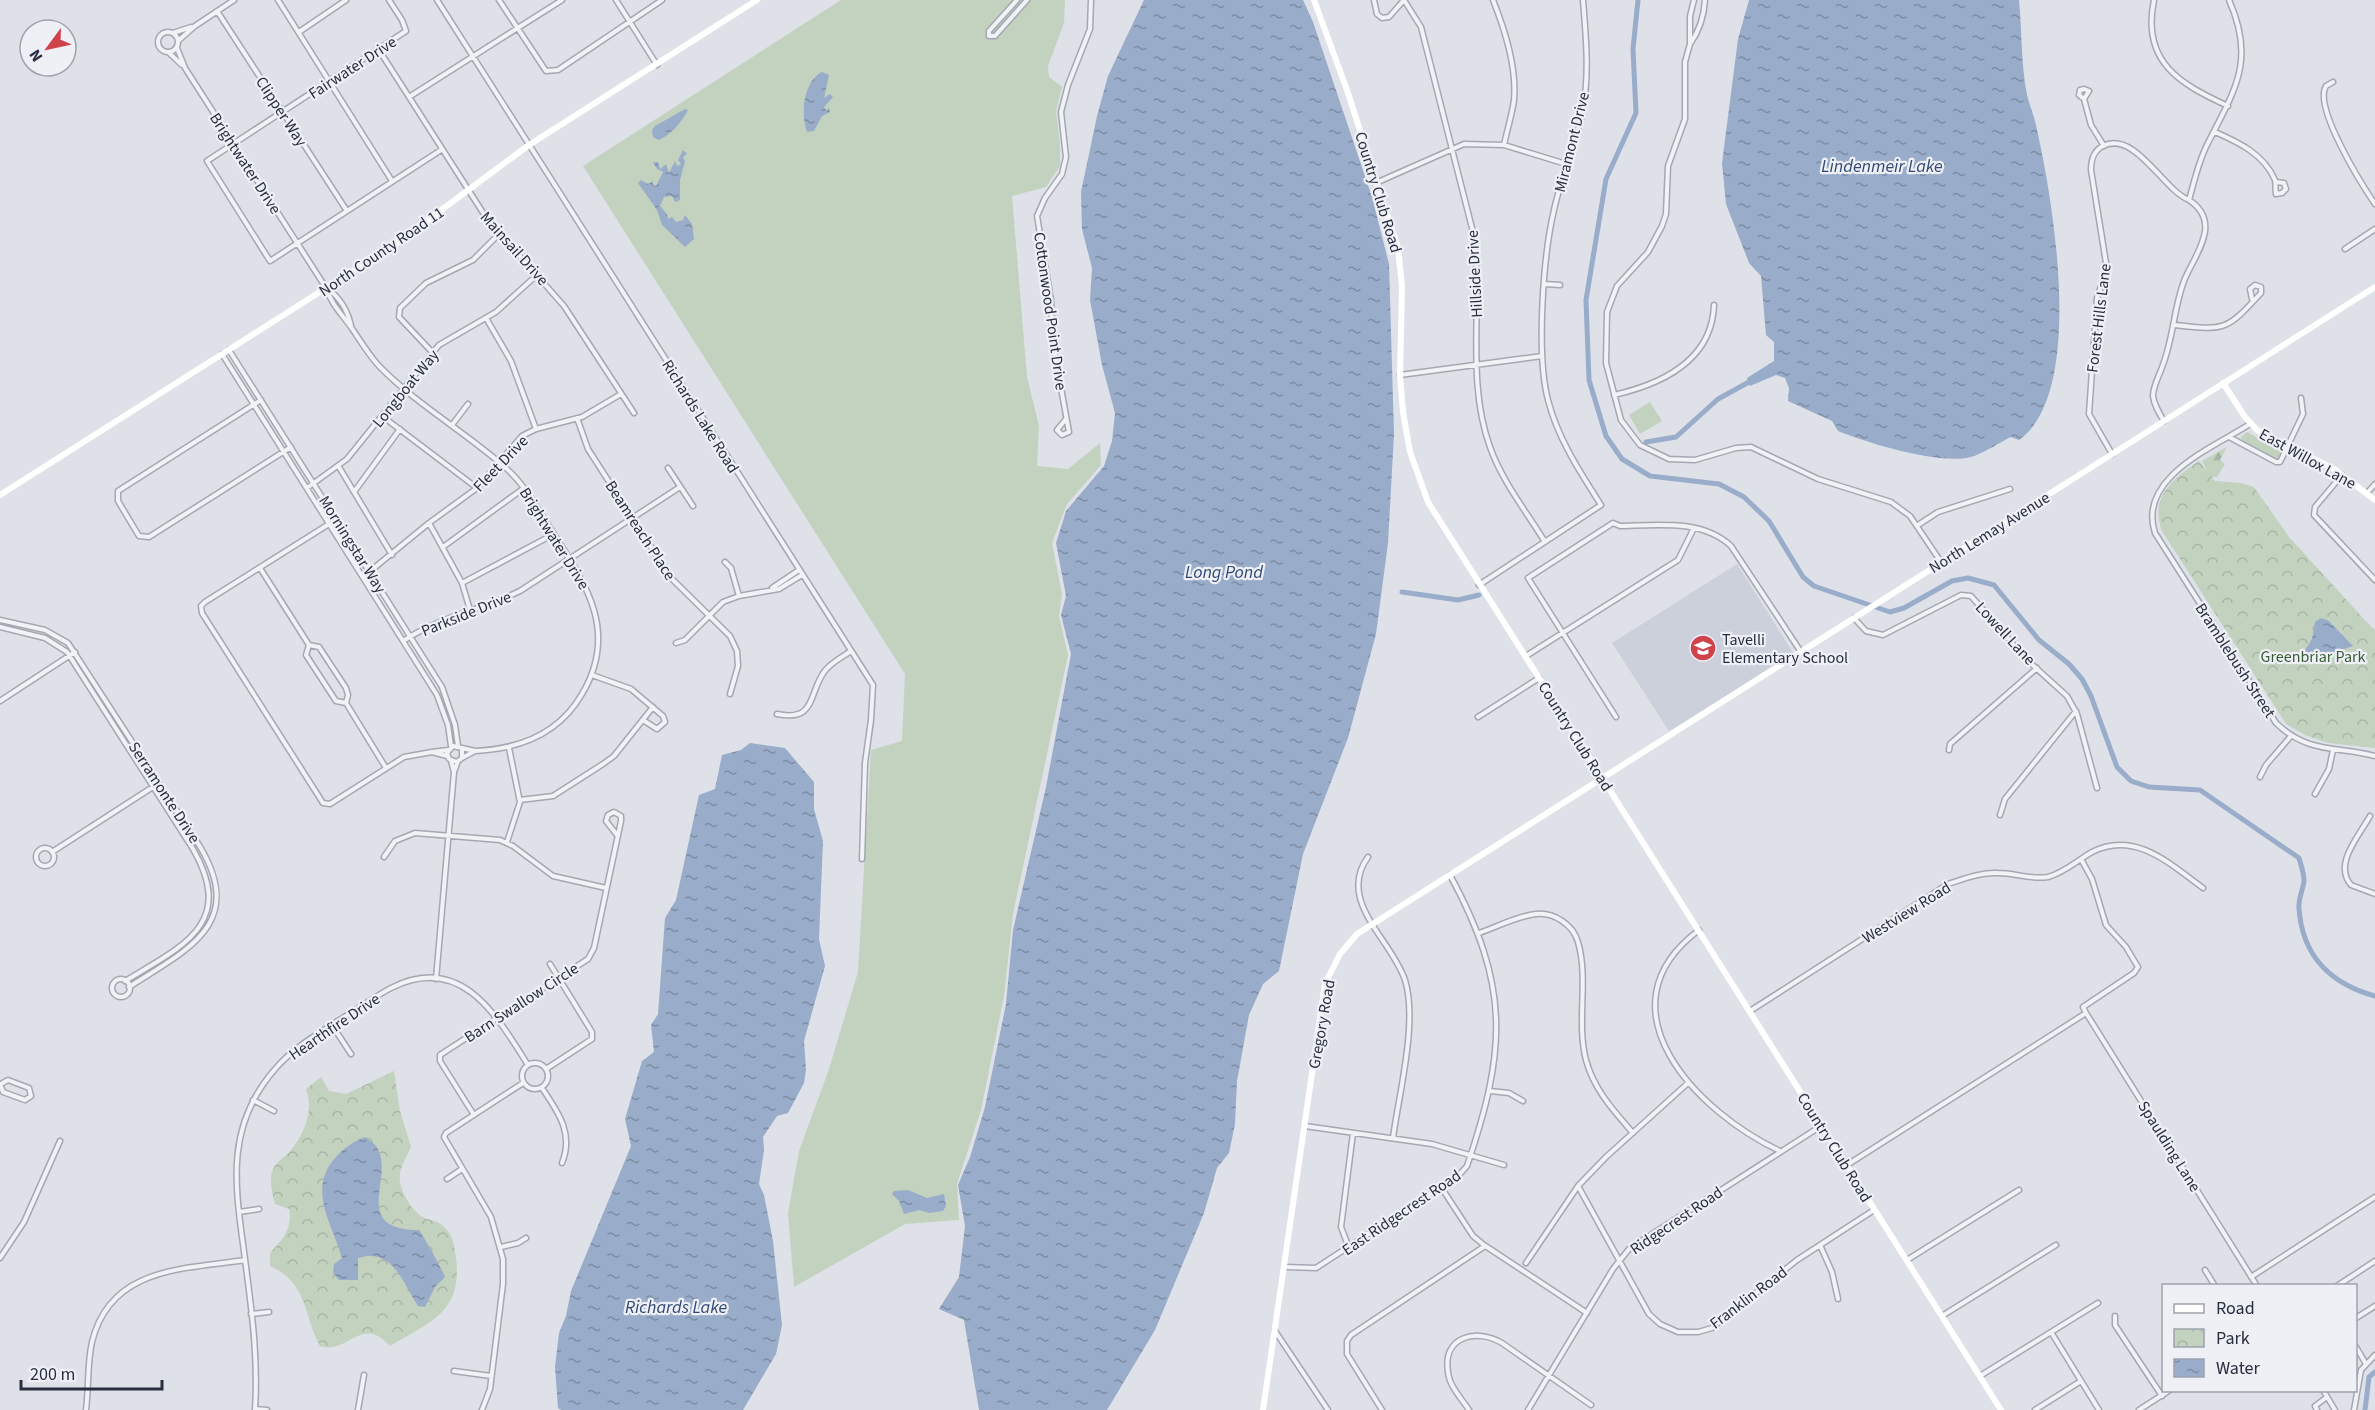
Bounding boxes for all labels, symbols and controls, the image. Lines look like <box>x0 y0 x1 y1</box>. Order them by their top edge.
north arrow <box>18 18 78 78</box>
street label: Fairwater Drive <box>304 31 401 105</box>
text: N <box>24 45 48 66</box>
street label: Clipper Way <box>250 72 312 151</box>
street label: Miramont Drive <box>1549 90 1595 195</box>
street label: Brightwater Drive <box>204 109 286 219</box>
street label: Country Club Road <box>1349 129 1407 256</box>
water label: Lindenmeir Lake <box>1821 154 1943 179</box>
street label: North County Road 11 <box>315 202 449 302</box>
street label: Mainsail Drive <box>475 207 554 291</box>
street label: Hillside Drive <box>1462 229 1488 318</box>
street label: Cottonwood Point Drive <box>1028 231 1072 392</box>
street label: Forest Hills Lane <box>2081 262 2117 374</box>
street label: Longboat Way <box>367 345 444 432</box>
street label: Richards Lake Road <box>656 355 744 478</box>
street label: East Willox Lane <box>2255 423 2360 495</box>
street label: Fleet Drive <box>468 430 533 497</box>
street label: Beamreach Place <box>600 476 681 585</box>
street label: Brightwater Drive <box>514 483 594 594</box>
street label: North Lemay Avenue <box>1925 487 2054 579</box>
street label: Morningstar Way <box>313 491 391 598</box>
water label: Long Pond <box>1185 560 1263 585</box>
street label: Parkside Drive <box>418 586 515 642</box>
street label: Lowell Lane <box>1970 597 2040 670</box>
street label: Bramblebush Street <box>2190 599 2281 723</box>
place label: Tavelli Elementary School <box>1722 629 1848 669</box>
school or university icon: Tavelli Elementary School <box>1688 633 1718 663</box>
park label: Greenbriar Park <box>2261 646 2366 668</box>
street label: Country Club Road <box>1533 677 1618 796</box>
street label: Serramonte Drive <box>123 738 205 848</box>
street label: Westview Road <box>1858 877 1955 949</box>
street label: Barn Swallow Circle <box>460 958 583 1048</box>
street label: Gregory Road <box>1303 978 1341 1071</box>
street label: Hearthfire Drive <box>285 988 385 1066</box>
street label: Country Club Road <box>1792 1088 1877 1207</box>
street label: Spaulding Lane <box>2132 1097 2206 1196</box>
street label: East Ridgecrest Road <box>1338 1165 1465 1261</box>
street label: Ridgecrest Road <box>1626 1182 1727 1260</box>
street label: Franklin Road <box>1705 1261 1792 1334</box>
legend <box>2162 1284 2357 1392</box>
water label: Richards Lake <box>625 1295 727 1320</box>
text: Road <box>2216 1296 2255 1321</box>
text: Park <box>2216 1326 2250 1351</box>
scale bar <box>21 1353 162 1391</box>
text: Water <box>2216 1356 2260 1381</box>
text: 200 m <box>30 1362 75 1387</box>

